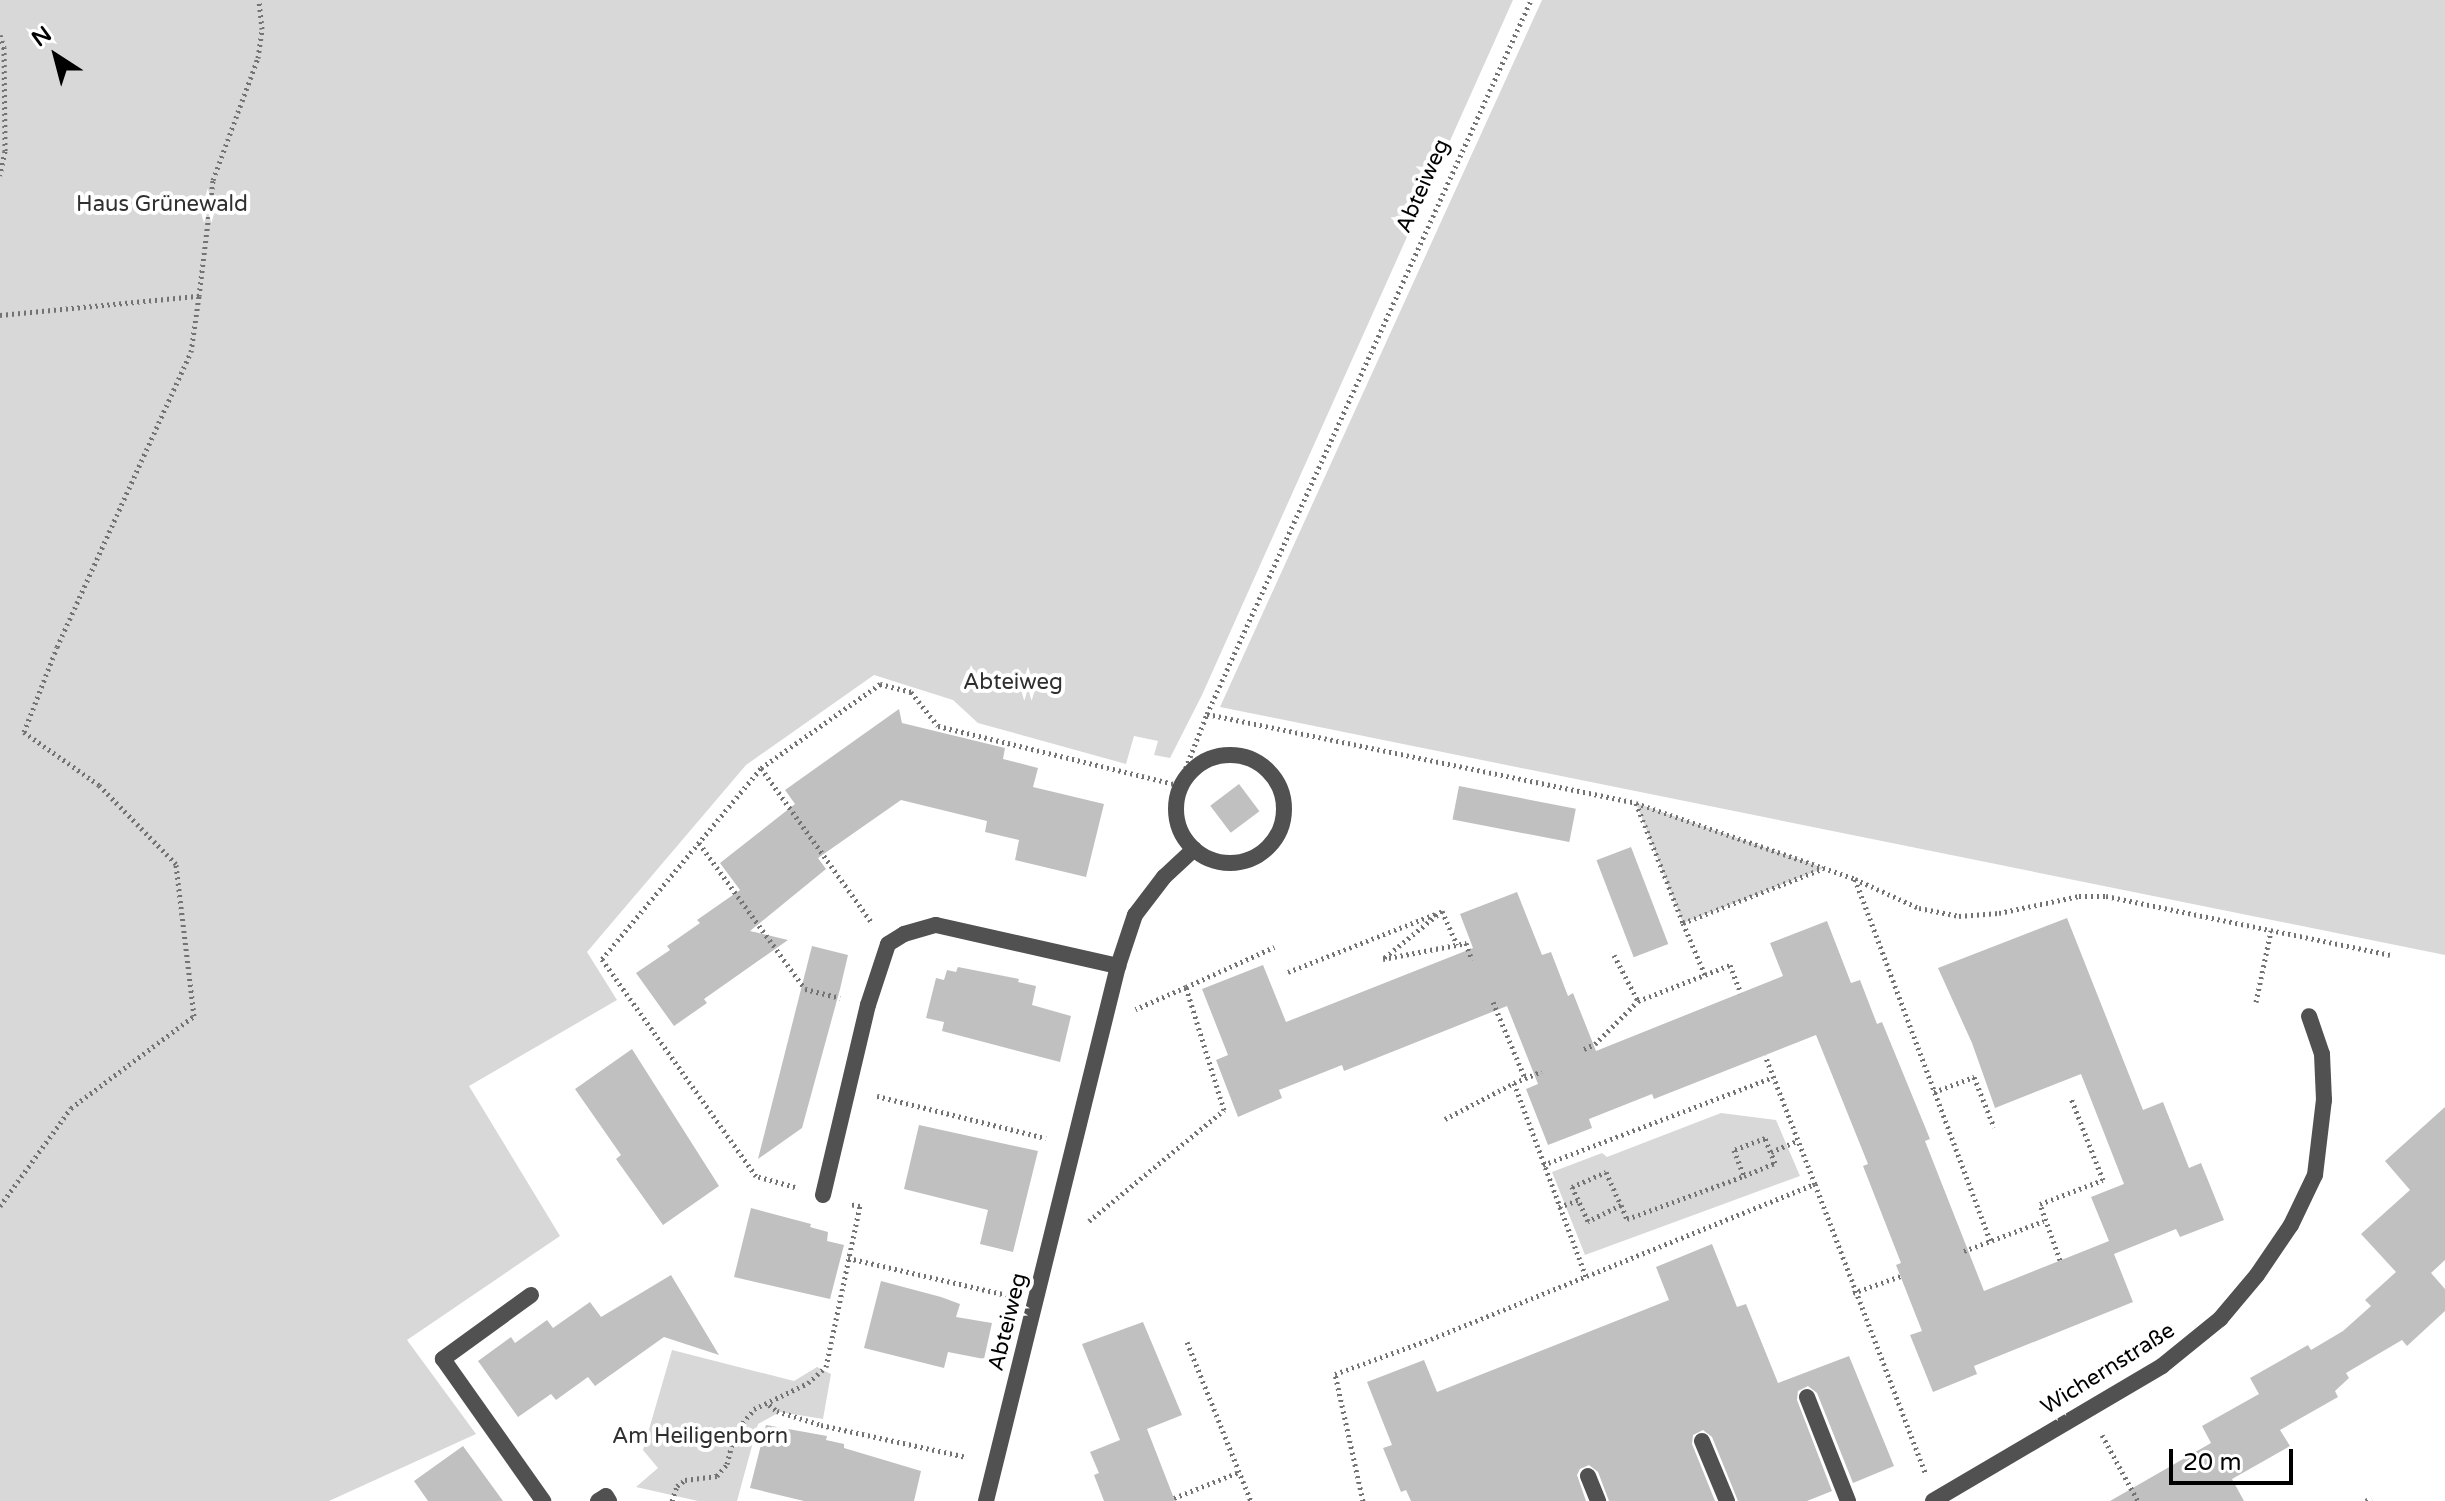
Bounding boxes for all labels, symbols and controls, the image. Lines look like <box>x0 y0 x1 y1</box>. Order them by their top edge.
north arrow <box>16 16 96 96</box>
text: N <box>27 21 57 52</box>
street label: Abteiweg <box>1391 135 1455 237</box>
park label: Haus Grünewald <box>76 192 248 218</box>
park label: Abteiweg <box>963 670 1063 696</box>
street label: Abteiweg <box>983 1270 1033 1374</box>
street label: Wichernstraße <box>2036 1317 2180 1421</box>
park label: Am Heiligenborn <box>612 1424 788 1450</box>
scale bar <box>2173 1433 2297 1483</box>
text: 20 m <box>2183 1448 2241 1477</box>

